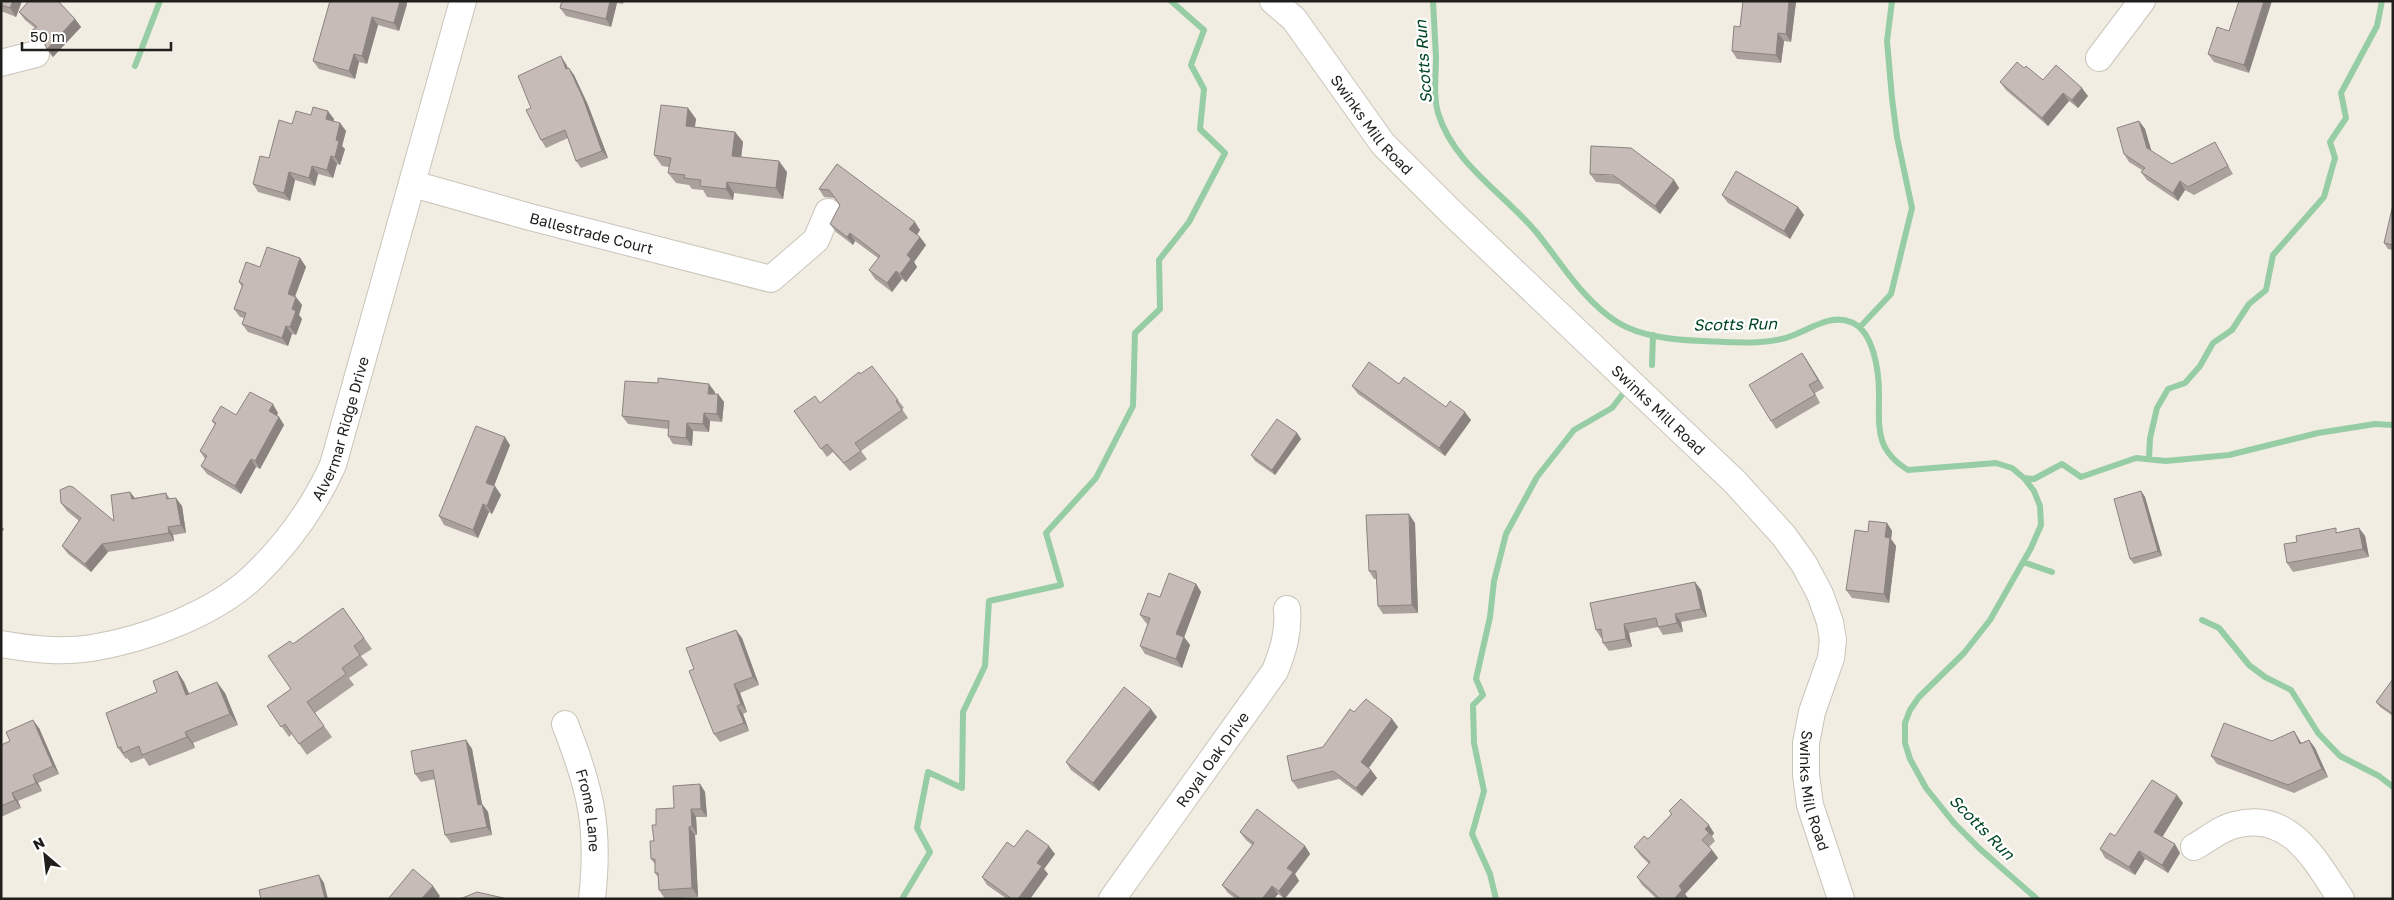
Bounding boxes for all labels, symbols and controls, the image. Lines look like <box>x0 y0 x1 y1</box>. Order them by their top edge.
water label: Scotts Run <box>1410 18 1436 104</box>
scale bar <box>22 20 171 52</box>
text: 50 m <box>30 27 65 45</box>
street label: Swinks Mill Road <box>1327 71 1417 178</box>
street label: Ballestrade Court <box>528 208 655 257</box>
water label: Scotts Run <box>1693 313 1778 335</box>
street label: Alvermar Ridge Drive <box>307 354 372 504</box>
street label: Swinks Mill Road <box>1608 361 1709 458</box>
street label: Royal Oak Drive <box>1172 708 1252 810</box>
street label: Swinks Mill Road <box>1797 729 1833 853</box>
street label: Frome Lane <box>573 766 604 852</box>
water label: Scotts Run <box>1945 790 2020 865</box>
north arrow <box>20 830 70 880</box>
text: N <box>30 833 47 853</box>

